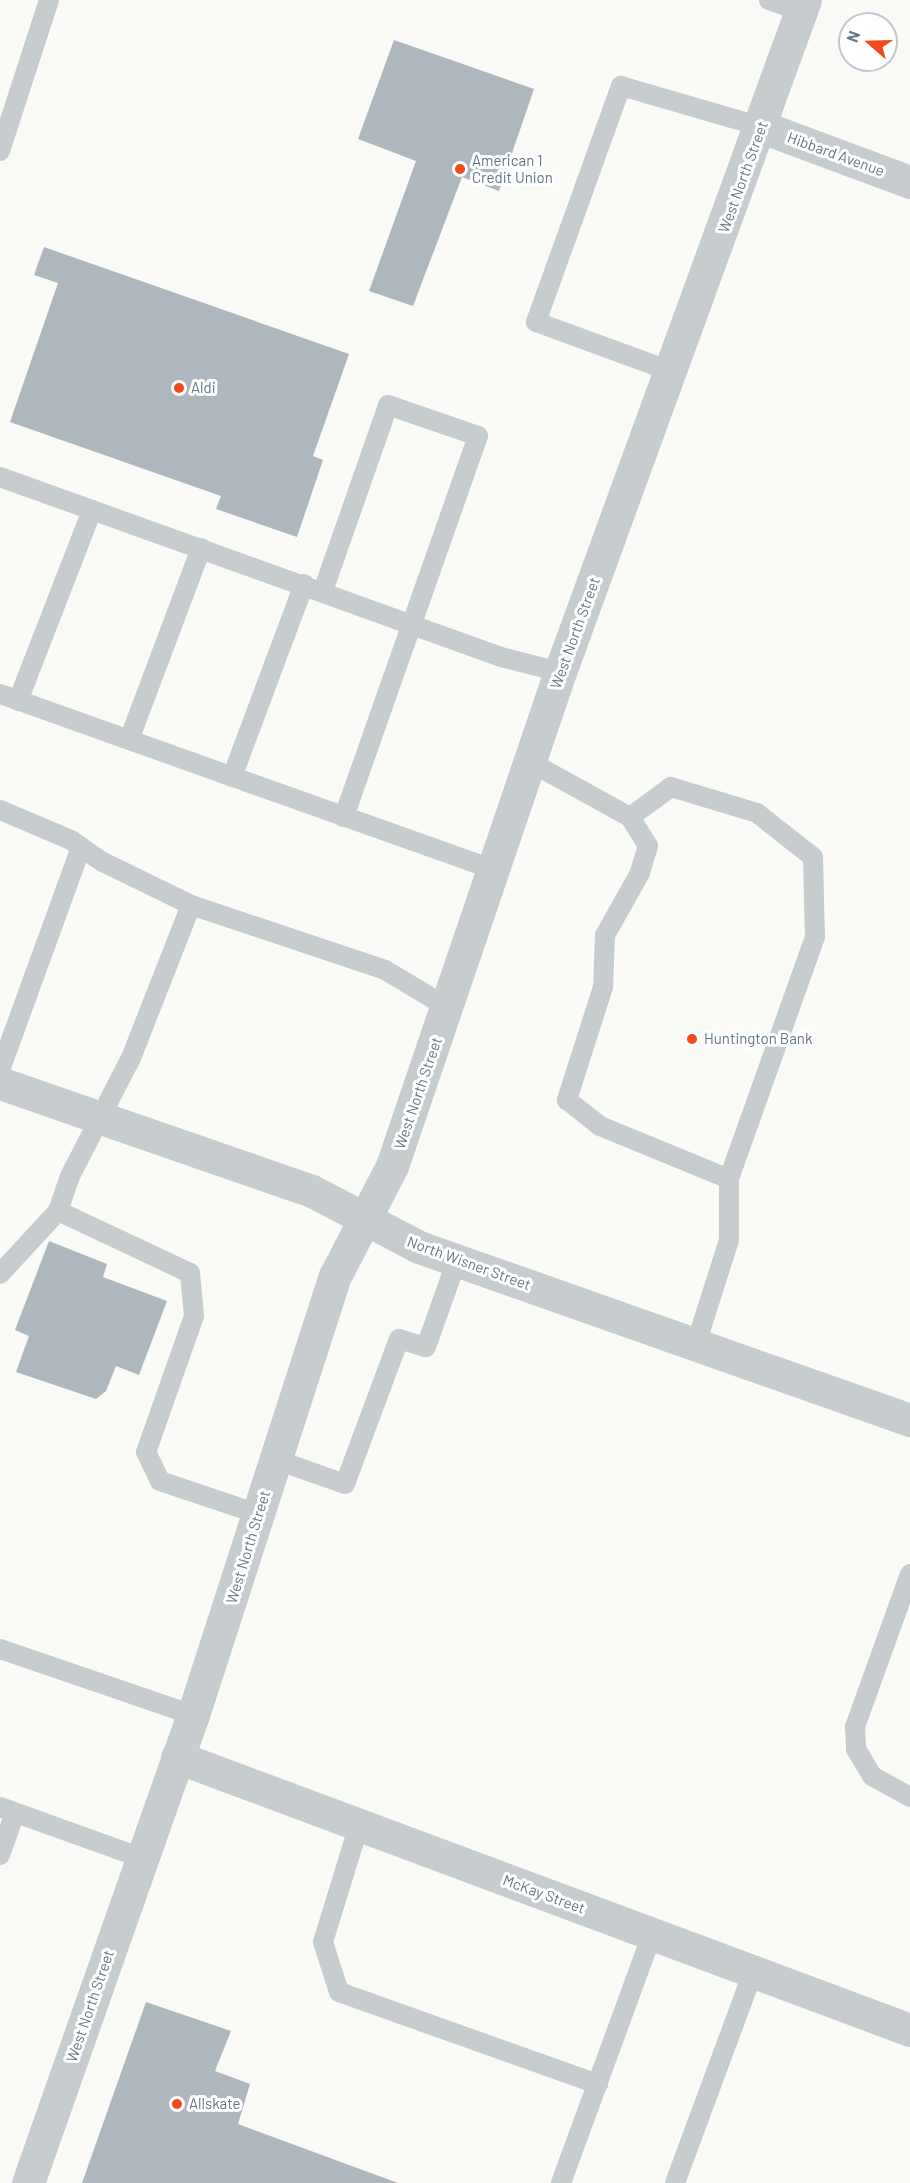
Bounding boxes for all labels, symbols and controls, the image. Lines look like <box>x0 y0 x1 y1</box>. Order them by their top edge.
north arrow <box>838 12 898 72</box>
text: N <box>842 28 863 45</box>
street label: West North Street <box>714 119 772 235</box>
street label: Hibbard Avenue <box>785 128 887 180</box>
place label: American 1 Credit Union <box>472 151 553 186</box>
marker: American 1 Credit Union <box>453 162 467 176</box>
place label: Aldi <box>191 379 216 397</box>
marker: Aldi <box>172 381 186 395</box>
street label: West North Street <box>546 575 604 691</box>
place label: Huntington Bank <box>704 1030 812 1048</box>
marker: Huntington Bank <box>685 1032 699 1046</box>
street label: West North Street <box>390 1035 446 1151</box>
street label: North Wisner Street <box>405 1232 533 1294</box>
street label: West North Street <box>222 1488 274 1606</box>
street label: McKay Street <box>500 1871 588 1917</box>
street label: West North Street <box>62 1948 118 2064</box>
place label: Allskate <box>189 2095 240 2113</box>
marker: Allskate <box>170 2097 184 2111</box>

